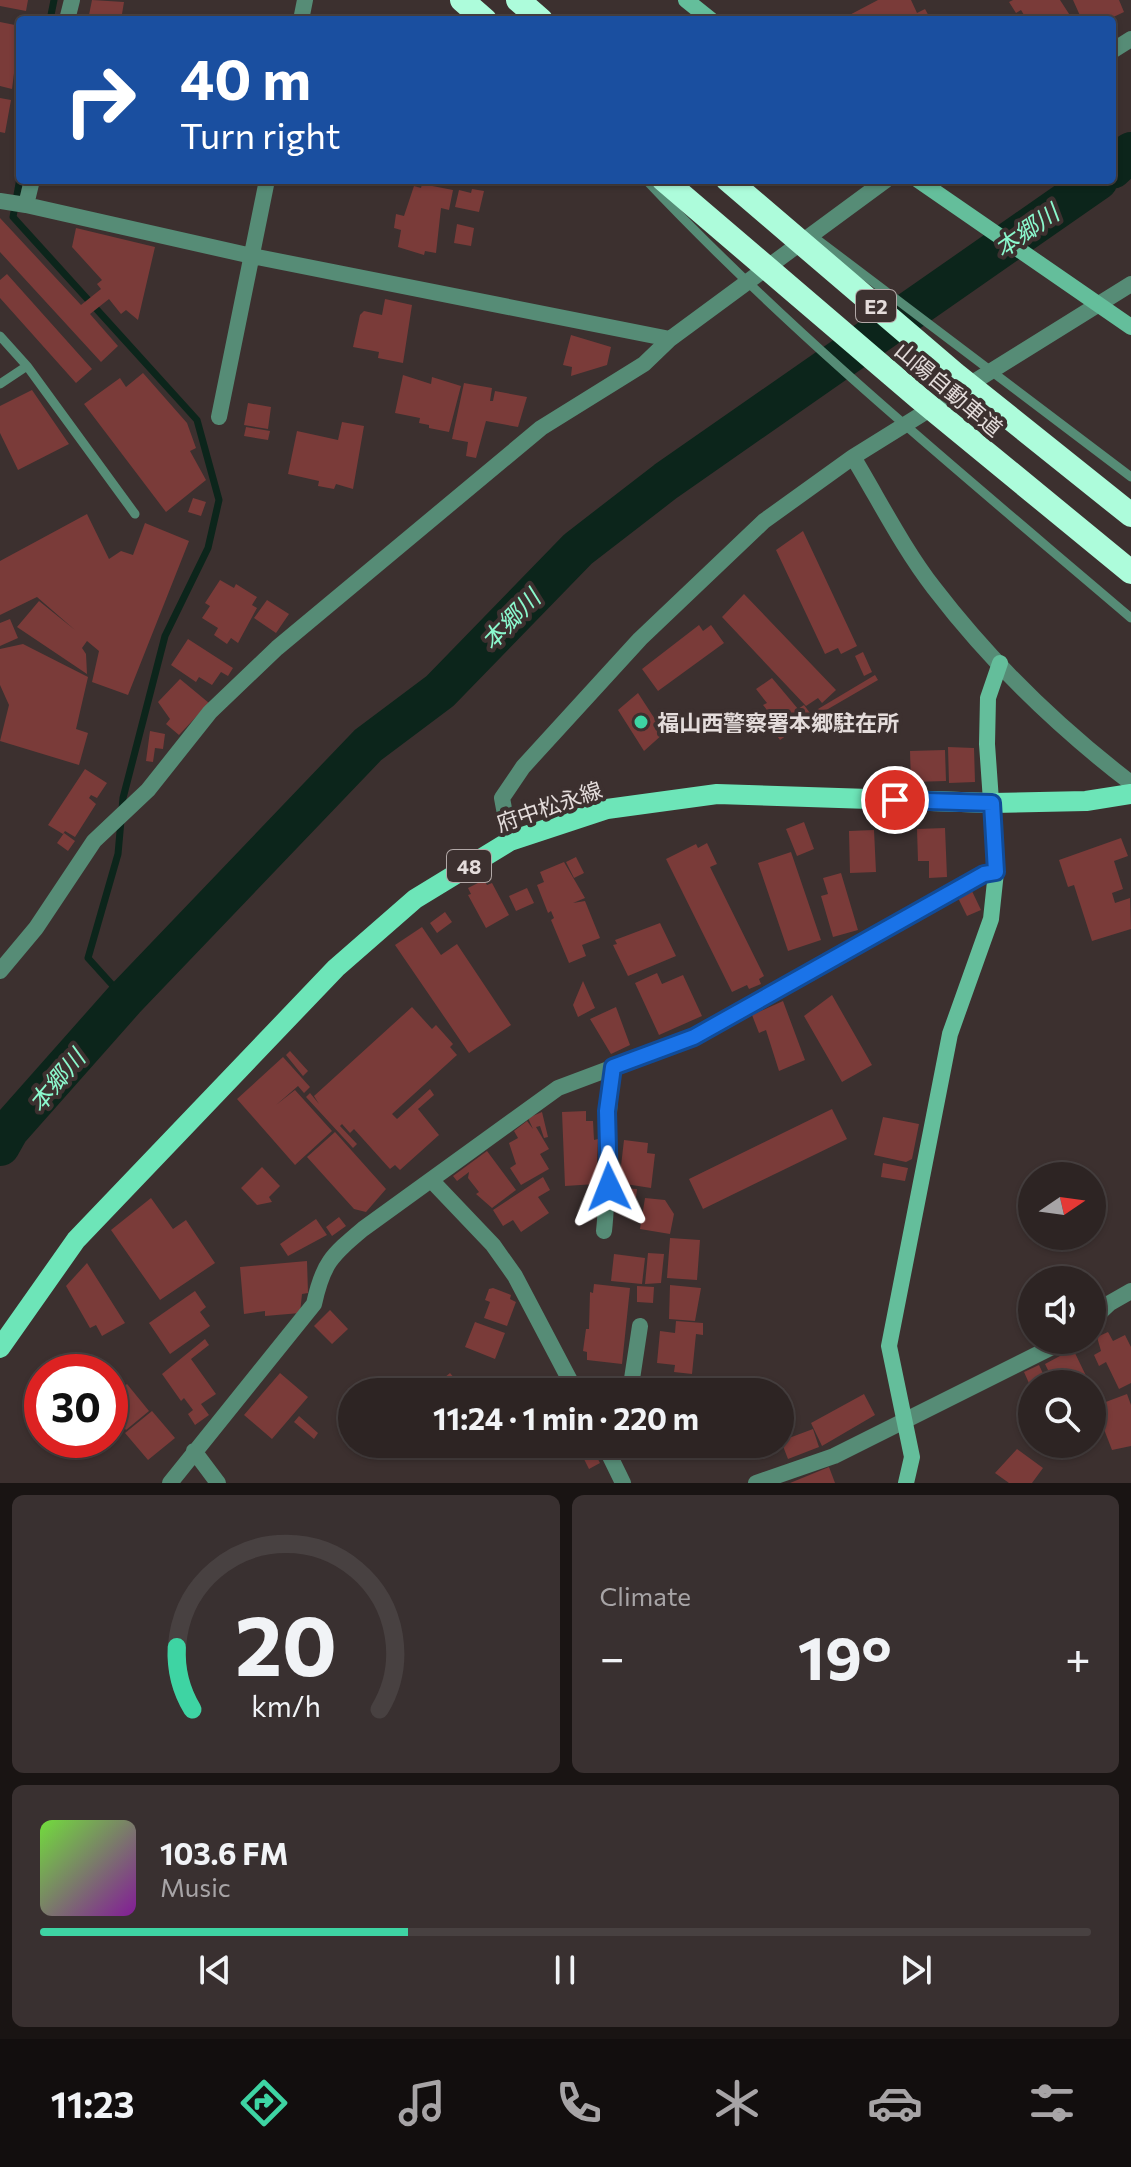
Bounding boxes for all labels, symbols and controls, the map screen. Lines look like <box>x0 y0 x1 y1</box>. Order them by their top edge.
text: 40 m <box>180 43 311 112</box>
icon: right <box>48 48 152 152</box>
text: Turn right <box>180 112 341 156</box>
water label: 本郷川 <box>988 196 1066 263</box>
road number: E2 <box>856 290 896 322</box>
street label: 山陽自動車道 <box>890 336 1008 442</box>
water label: 本郷川 <box>475 581 548 655</box>
place label: 福山西警察署本郷駐在所 <box>657 709 899 736</box>
marker: 福山西警察署本郷駐在所 <box>632 713 650 731</box>
pin <box>861 766 929 834</box>
street label: 府中松永線 <box>493 775 605 837</box>
icon: arrive <box>873 778 917 822</box>
road number: 48 <box>447 850 491 882</box>
water label: 本郷川 <box>22 1041 92 1117</box>
position arrow <box>567 1145 651 1229</box>
north arrow <box>1018 1162 1106 1250</box>
map controls <box>1018 1162 1106 1458</box>
button: sound <box>1018 1266 1106 1354</box>
speed limit sign: 30 <box>24 1354 128 1458</box>
button: search <box>1018 1370 1106 1458</box>
text: 11:24 · 1 min · 220 m <box>433 1399 699 1436</box>
text: Climate <box>600 1580 691 1611</box>
text: 20 <box>235 1591 337 1693</box>
text: 19° <box>798 1619 892 1692</box>
text: − <box>600 1629 625 1683</box>
text: + <box>1065 1629 1091 1683</box>
text: km/h <box>251 1688 321 1723</box>
text: 103.6 FM <box>160 1834 288 1871</box>
text: Music <box>160 1871 231 1902</box>
icon: previous <box>193 1948 237 1992</box>
icon: pause <box>543 1948 587 1992</box>
icon: next <box>894 1948 938 1992</box>
icon: directions <box>236 2075 292 2131</box>
icon: music <box>394 2075 450 2131</box>
icon: phone <box>551 2075 607 2131</box>
icon: climate <box>709 2075 765 2131</box>
icon: car <box>867 2075 923 2131</box>
icon: filters <box>1024 2075 1080 2131</box>
text: 11:23 <box>51 2081 134 2125</box>

